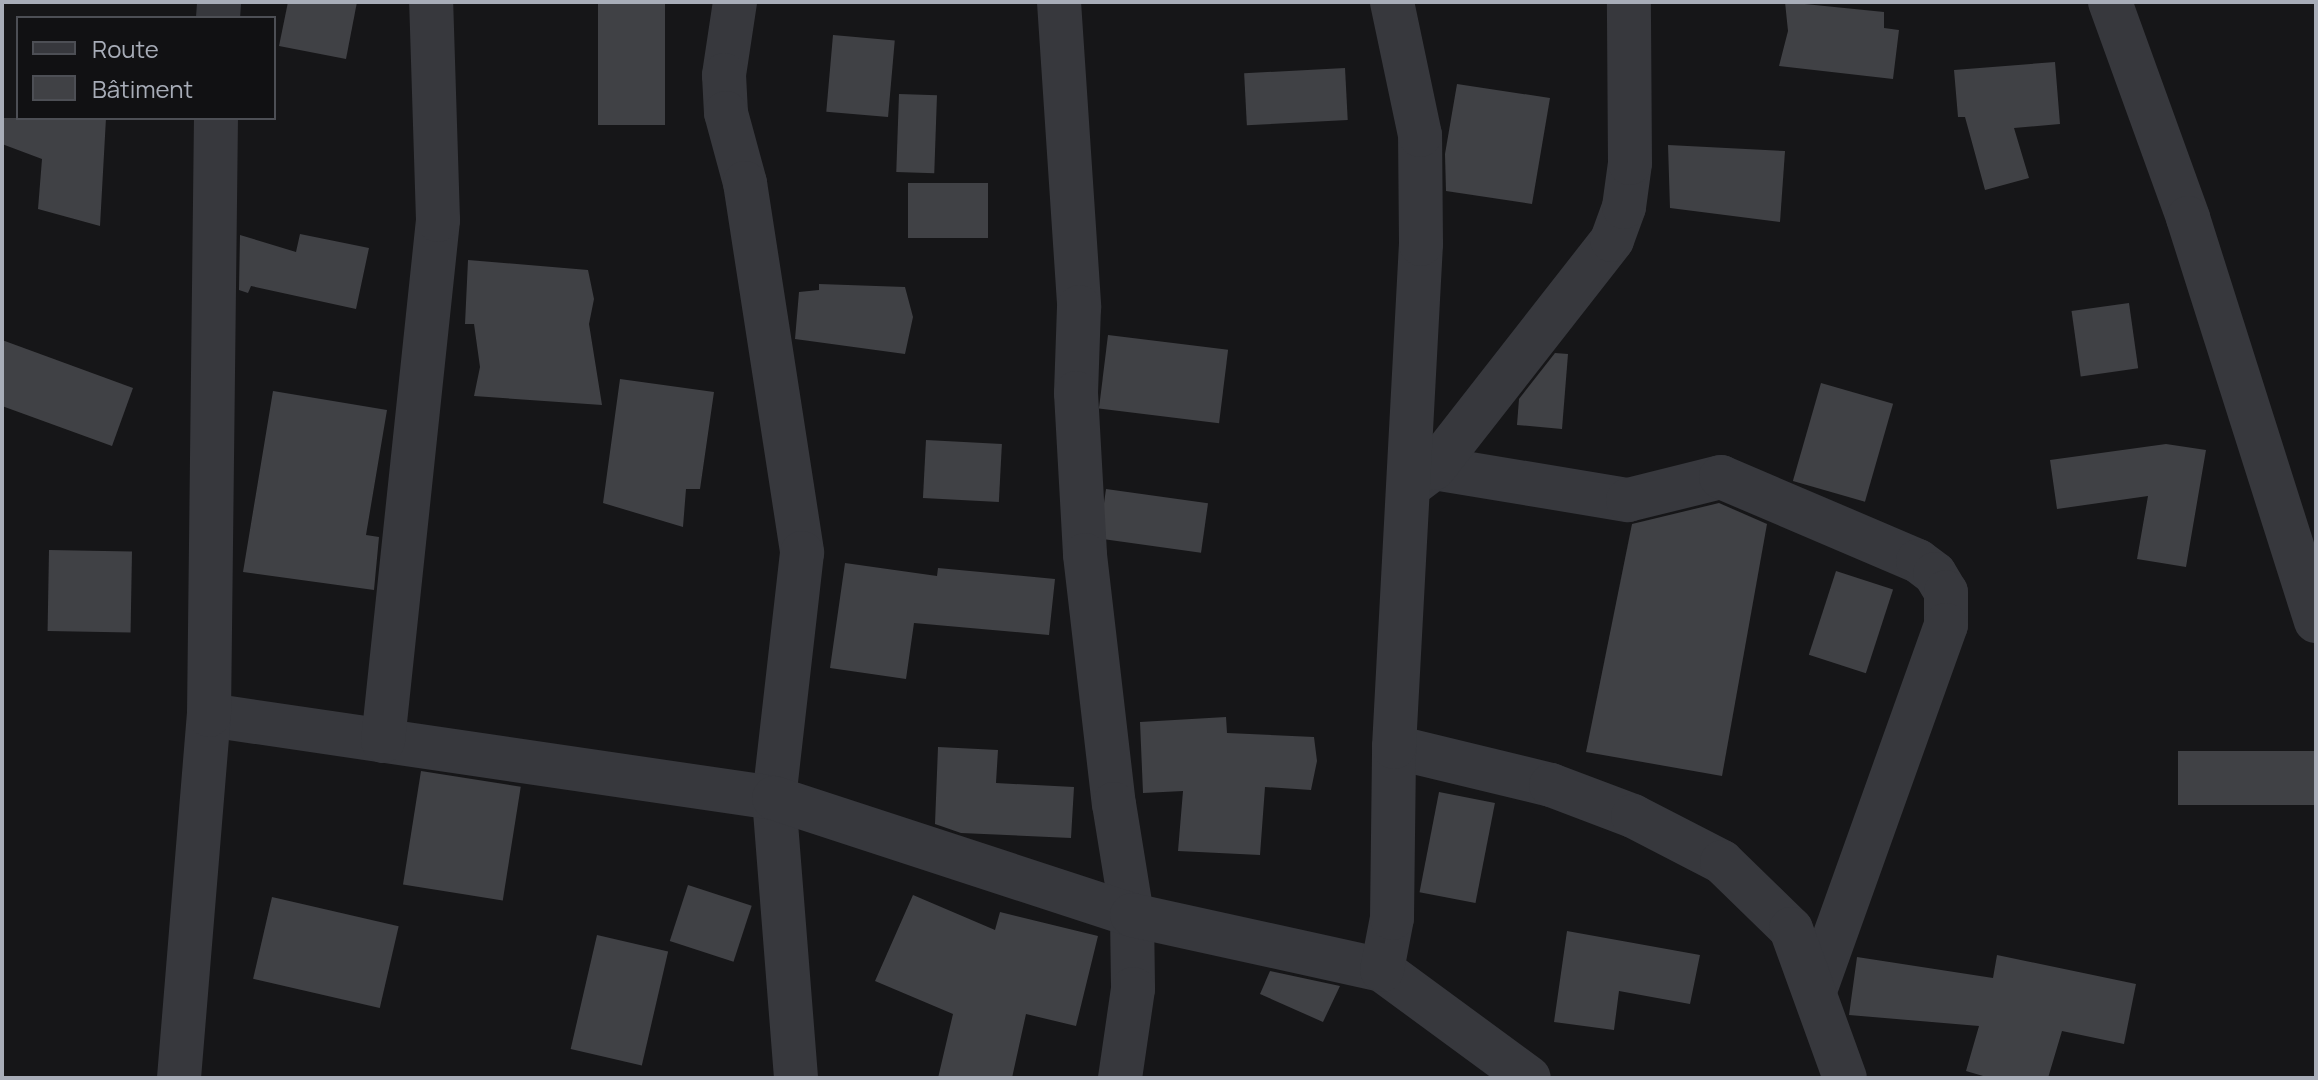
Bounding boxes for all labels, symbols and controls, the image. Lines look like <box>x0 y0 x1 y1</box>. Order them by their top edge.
legend <box>16 16 276 120</box>
text: Route <box>92 32 159 65</box>
text: Bâtiment <box>92 72 193 105</box>

